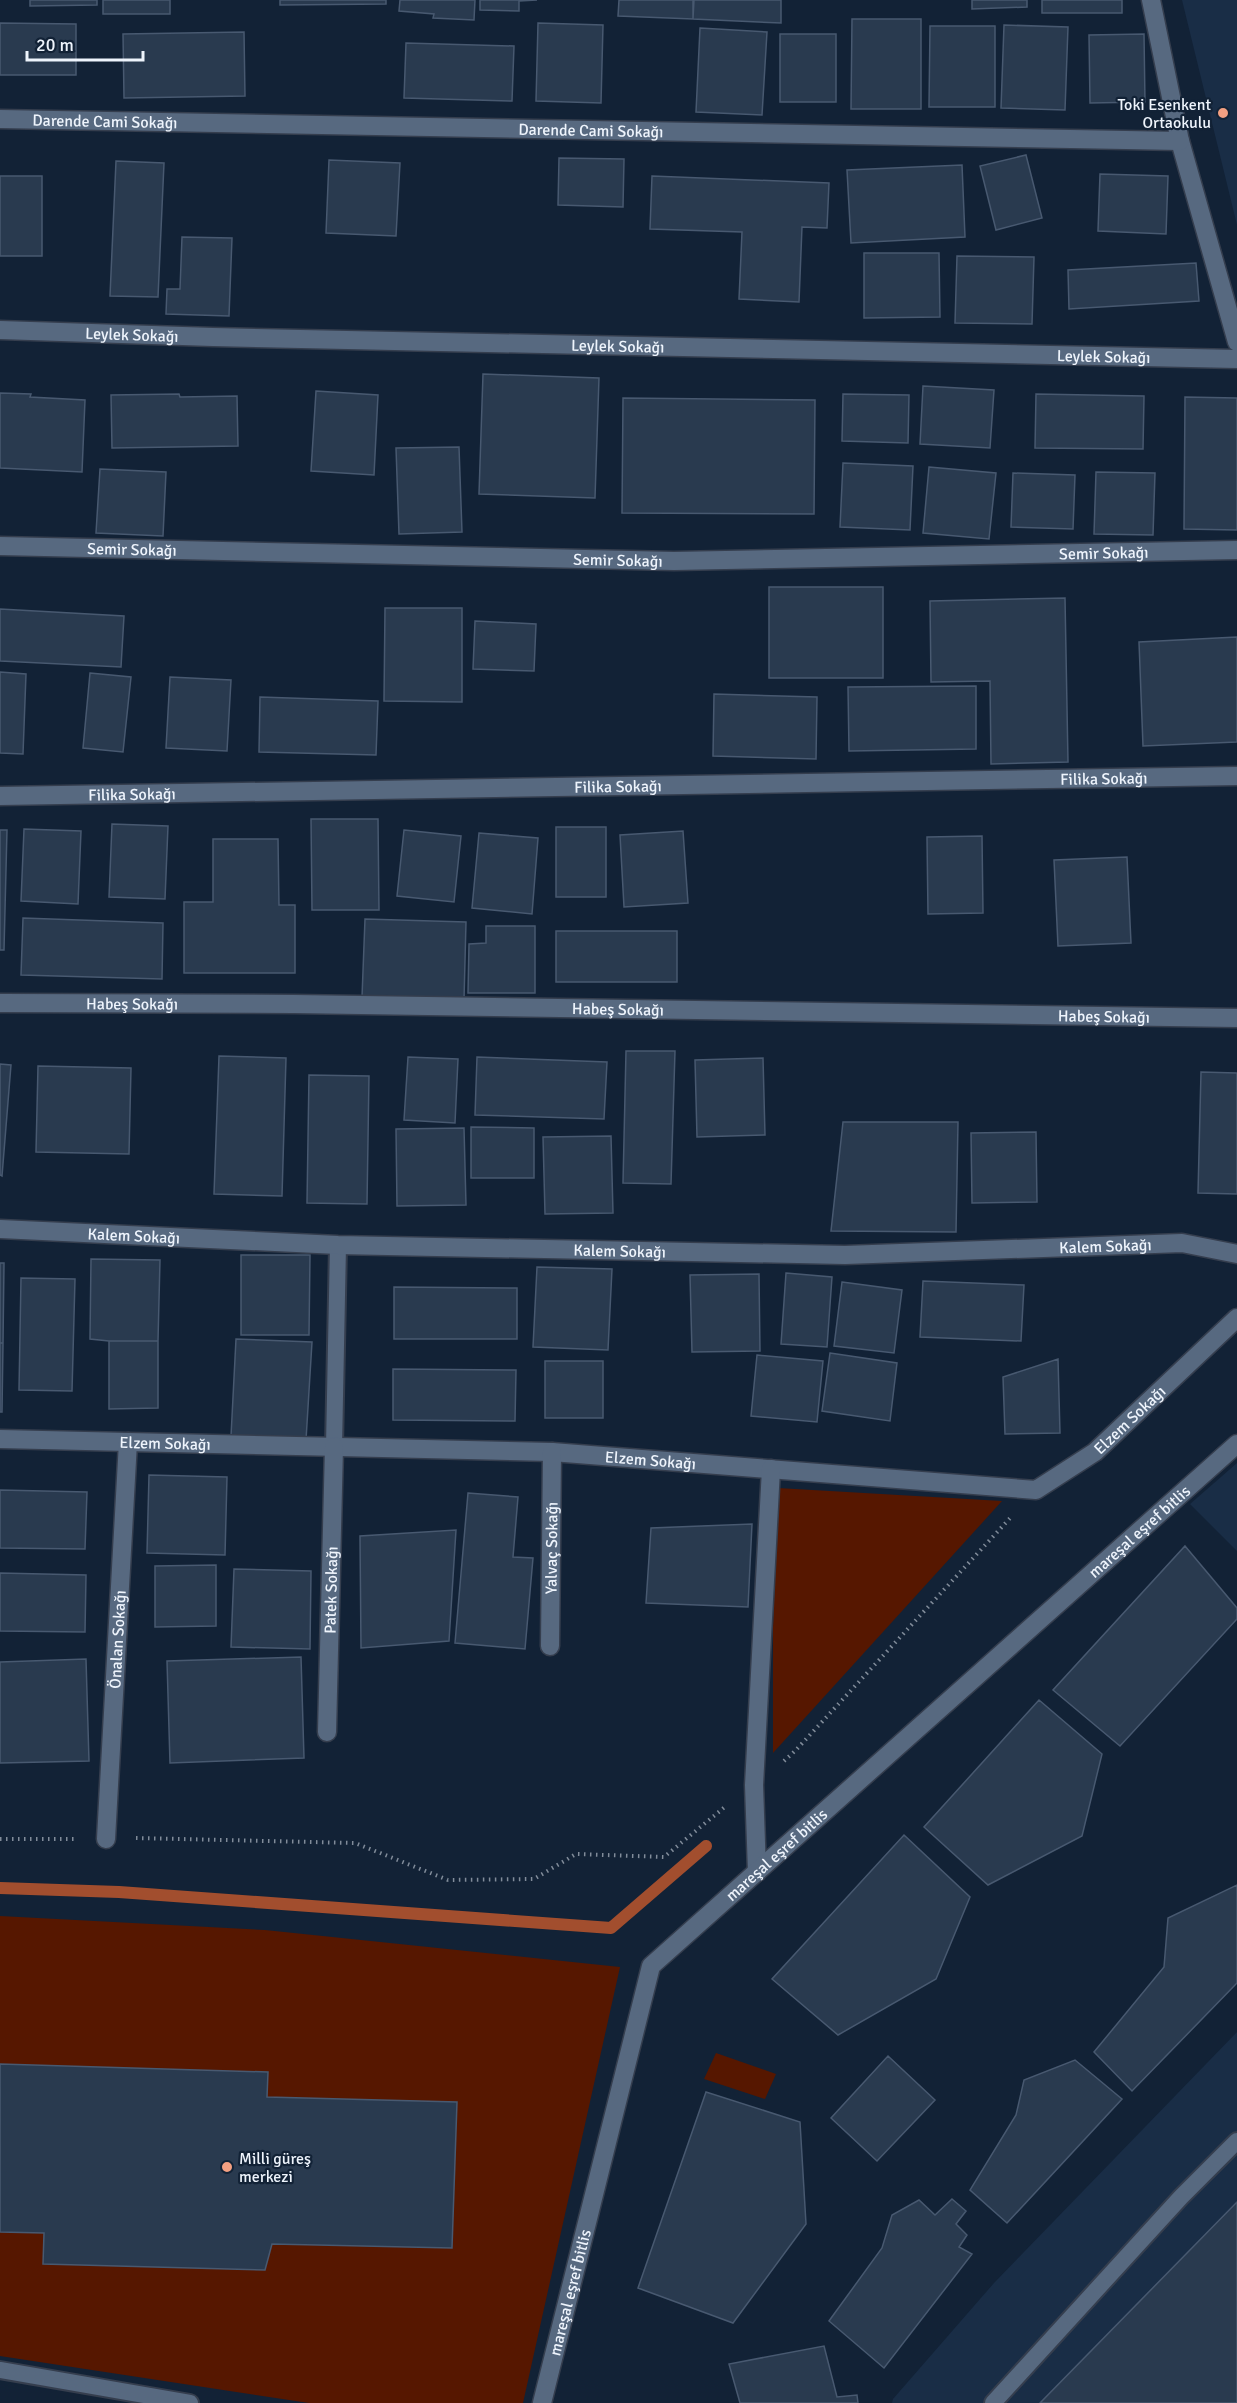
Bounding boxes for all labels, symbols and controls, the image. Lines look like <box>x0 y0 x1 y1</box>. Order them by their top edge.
scale bar <box>27 24 142 62</box>
text: 20 m <box>36 34 74 56</box>
place label: Toki Esenkent Ortaokulu <box>1118 95 1211 133</box>
marker: Toki Esenkent Ortaokulu <box>1216 106 1230 120</box>
street label: Darende Cami Sokağı <box>32 111 178 133</box>
street label: Darende Cami Sokağı <box>518 120 664 142</box>
street label: Leylek Sokağı <box>85 324 179 347</box>
street label: Leylek Sokağı <box>571 336 665 358</box>
street label: Leylek Sokağı <box>1057 346 1151 368</box>
street label: Semir Sokağı <box>87 539 177 561</box>
street label: Semir Sokağı <box>1059 543 1149 564</box>
street label: Semir Sokağı <box>573 550 663 572</box>
street label: Filika Sokağı <box>1060 768 1148 790</box>
street label: Filika Sokağı <box>574 776 662 798</box>
street label: Filika Sokağı <box>88 784 176 806</box>
street label: Habeş Sokağı <box>86 994 178 1015</box>
street label: Habeş Sokağı <box>572 999 664 1020</box>
street label: Habeş Sokağı <box>1058 1006 1150 1028</box>
street label: Kalem Sokağı <box>87 1224 181 1249</box>
street label: Kalem Sokağı <box>1059 1235 1152 1258</box>
street label: Kalem Sokağı <box>573 1241 666 1262</box>
street label: Elzem Sokağı <box>1090 1382 1170 1459</box>
street label: Elzem Sokağı <box>119 1433 211 1455</box>
street label: Elzem Sokağı <box>604 1447 697 1474</box>
street label: mareşal eşref bitlis <box>1085 1481 1195 1583</box>
street label: Yalvaç Sokağı <box>542 1502 562 1594</box>
street label: Patek Sokağı <box>320 1546 343 1634</box>
street label: Önalan Sokağı <box>105 1590 131 1689</box>
street label: mareşal eşref bitlis <box>722 1805 832 1906</box>
place label: Milli güreş merkezi <box>239 2149 311 2187</box>
marker: Milli güreş merkezi <box>220 2160 234 2174</box>
street label: mareşal eşref bitlis <box>545 2227 596 2358</box>

